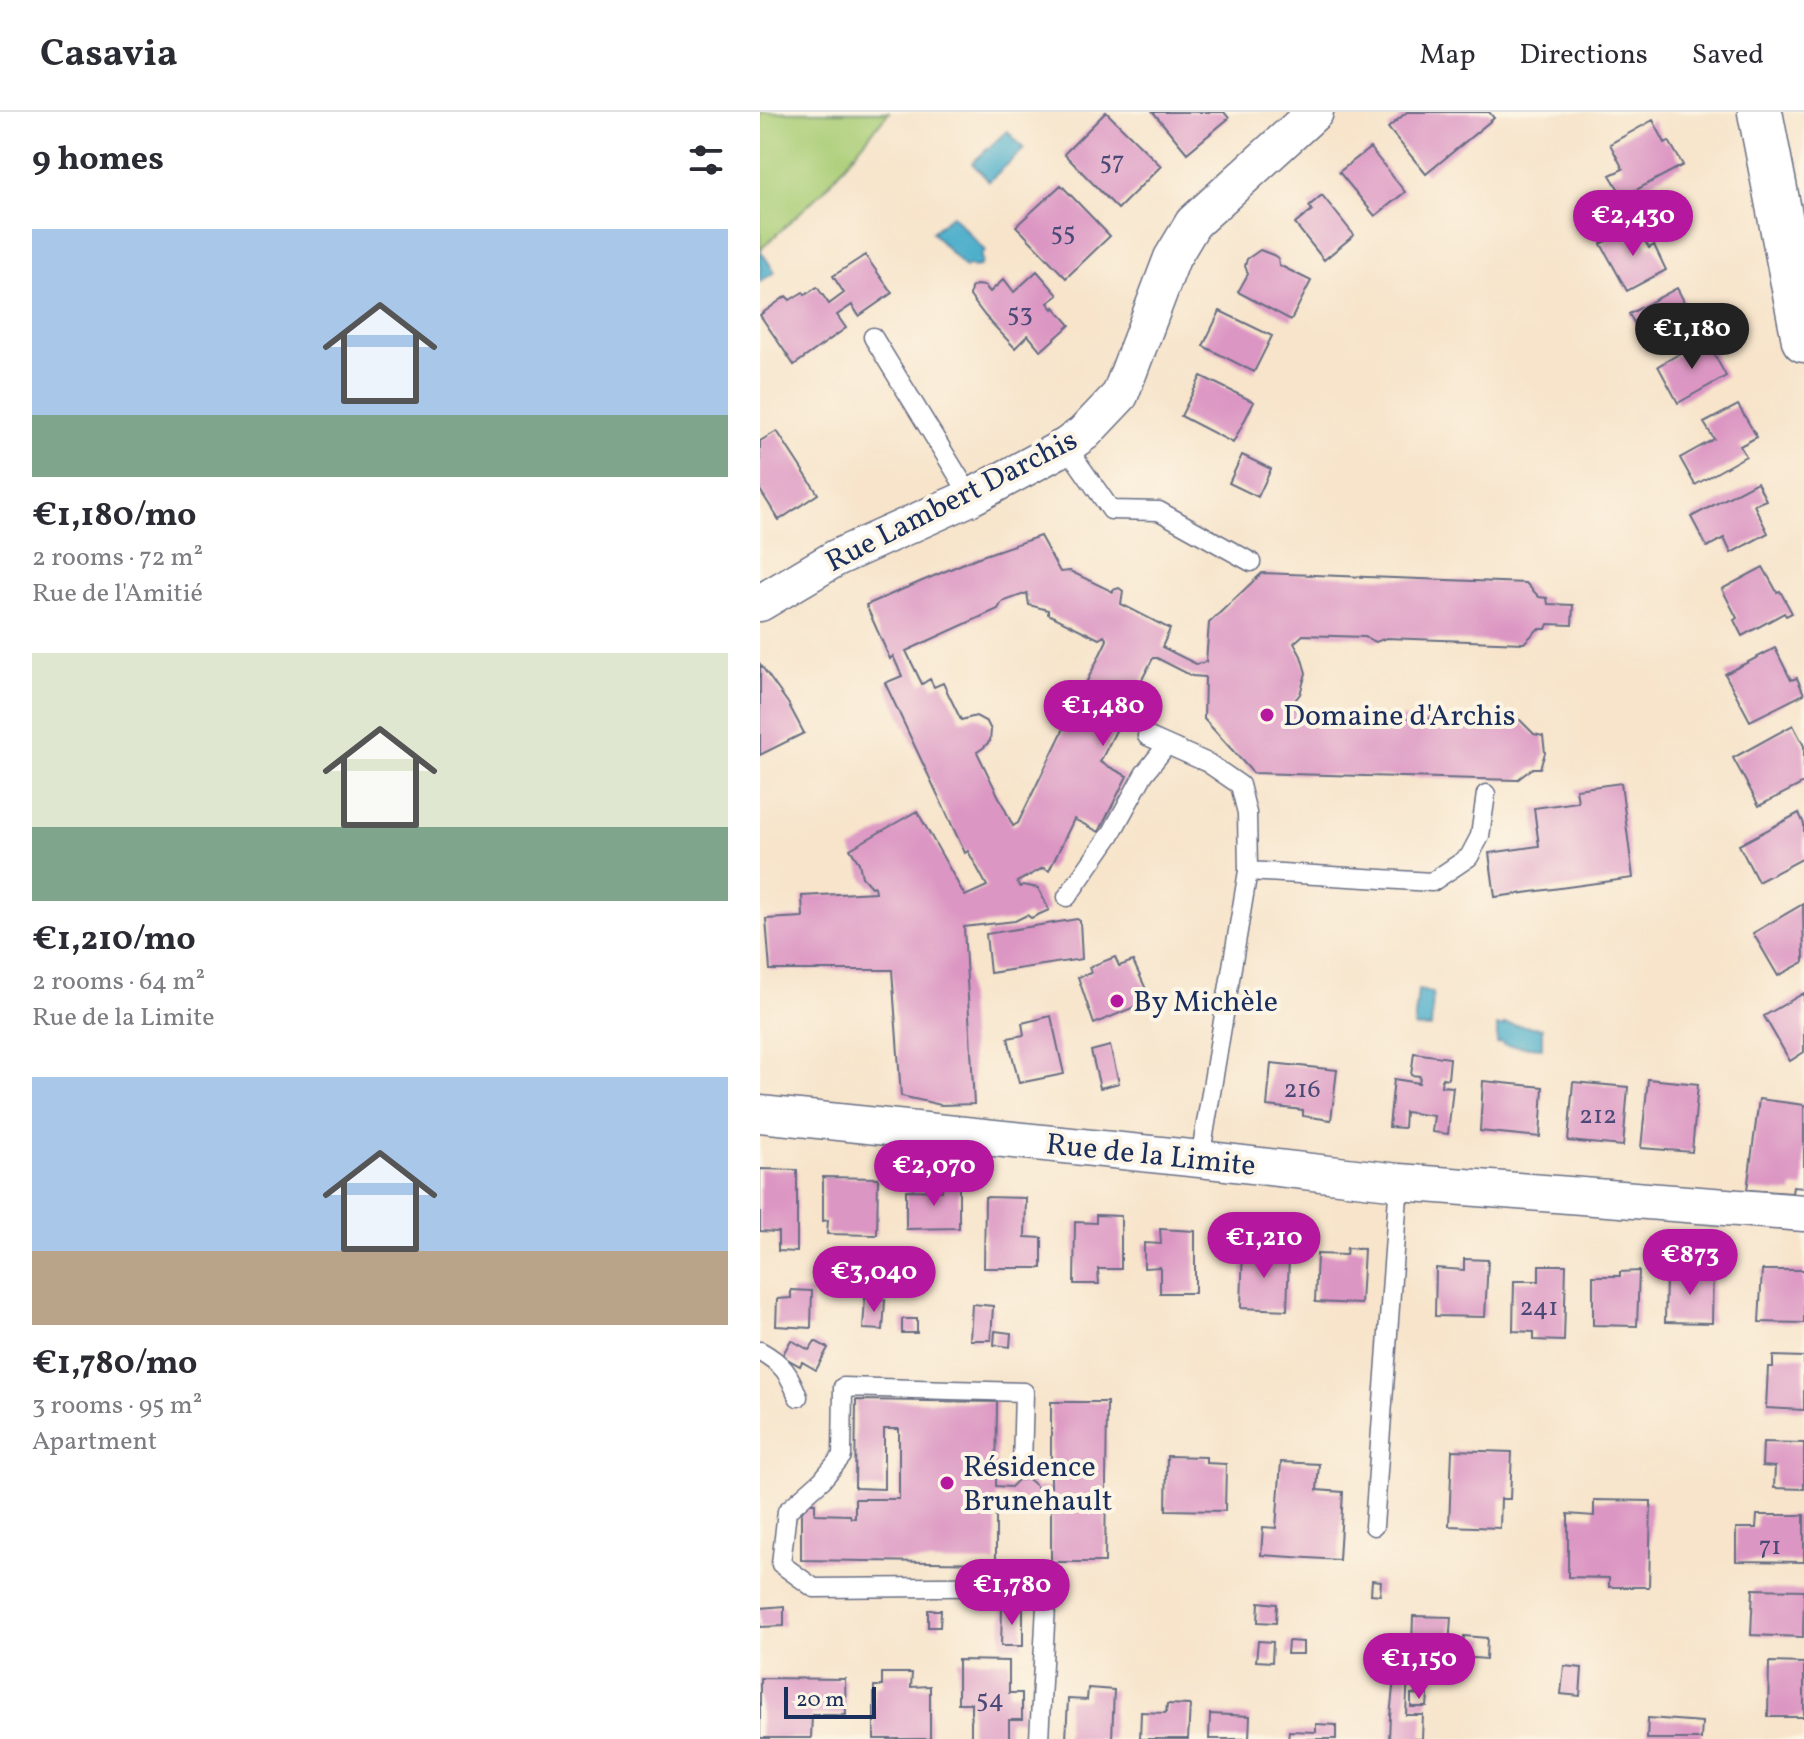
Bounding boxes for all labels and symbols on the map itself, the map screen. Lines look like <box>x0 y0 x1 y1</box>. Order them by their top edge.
house number: 57 <box>1099 144 1125 180</box>
pin: €2,430 <box>1568 190 1698 258</box>
house number: 55 <box>1050 215 1076 251</box>
house number: 53 <box>1007 296 1033 332</box>
pin: €1,180 <box>1627 303 1757 371</box>
street label: Rue Lambert Darchis <box>819 420 1085 583</box>
pin: €1,480 <box>1038 680 1168 748</box>
place label: Domaine d'Archis <box>1283 696 1515 738</box>
marker: Domaine d'Archis <box>1258 706 1276 724</box>
place label: By Michèle <box>1133 982 1278 1024</box>
marker: By Michèle <box>1108 992 1126 1010</box>
house number: 216 <box>1283 1072 1321 1108</box>
house number: 212 <box>1579 1098 1617 1134</box>
street label: Rue de la Limite <box>1044 1124 1258 1188</box>
pin: €2,070 <box>869 1140 999 1208</box>
pin: €1,210 <box>1199 1212 1329 1280</box>
pin: €873 <box>1643 1229 1737 1297</box>
pin: €3,040 <box>809 1246 939 1314</box>
house number: 241 <box>1520 1290 1558 1326</box>
place label: Résidence Brunehault <box>963 1447 1113 1523</box>
marker: Résidence Brunehault <box>938 1474 956 1492</box>
house number: 71 <box>1759 1529 1781 1565</box>
pin: €1,780 <box>947 1559 1077 1627</box>
pin: €1,150 <box>1354 1633 1484 1701</box>
house number: 54 <box>976 1682 1004 1718</box>
scale bar <box>784 1683 876 1719</box>

